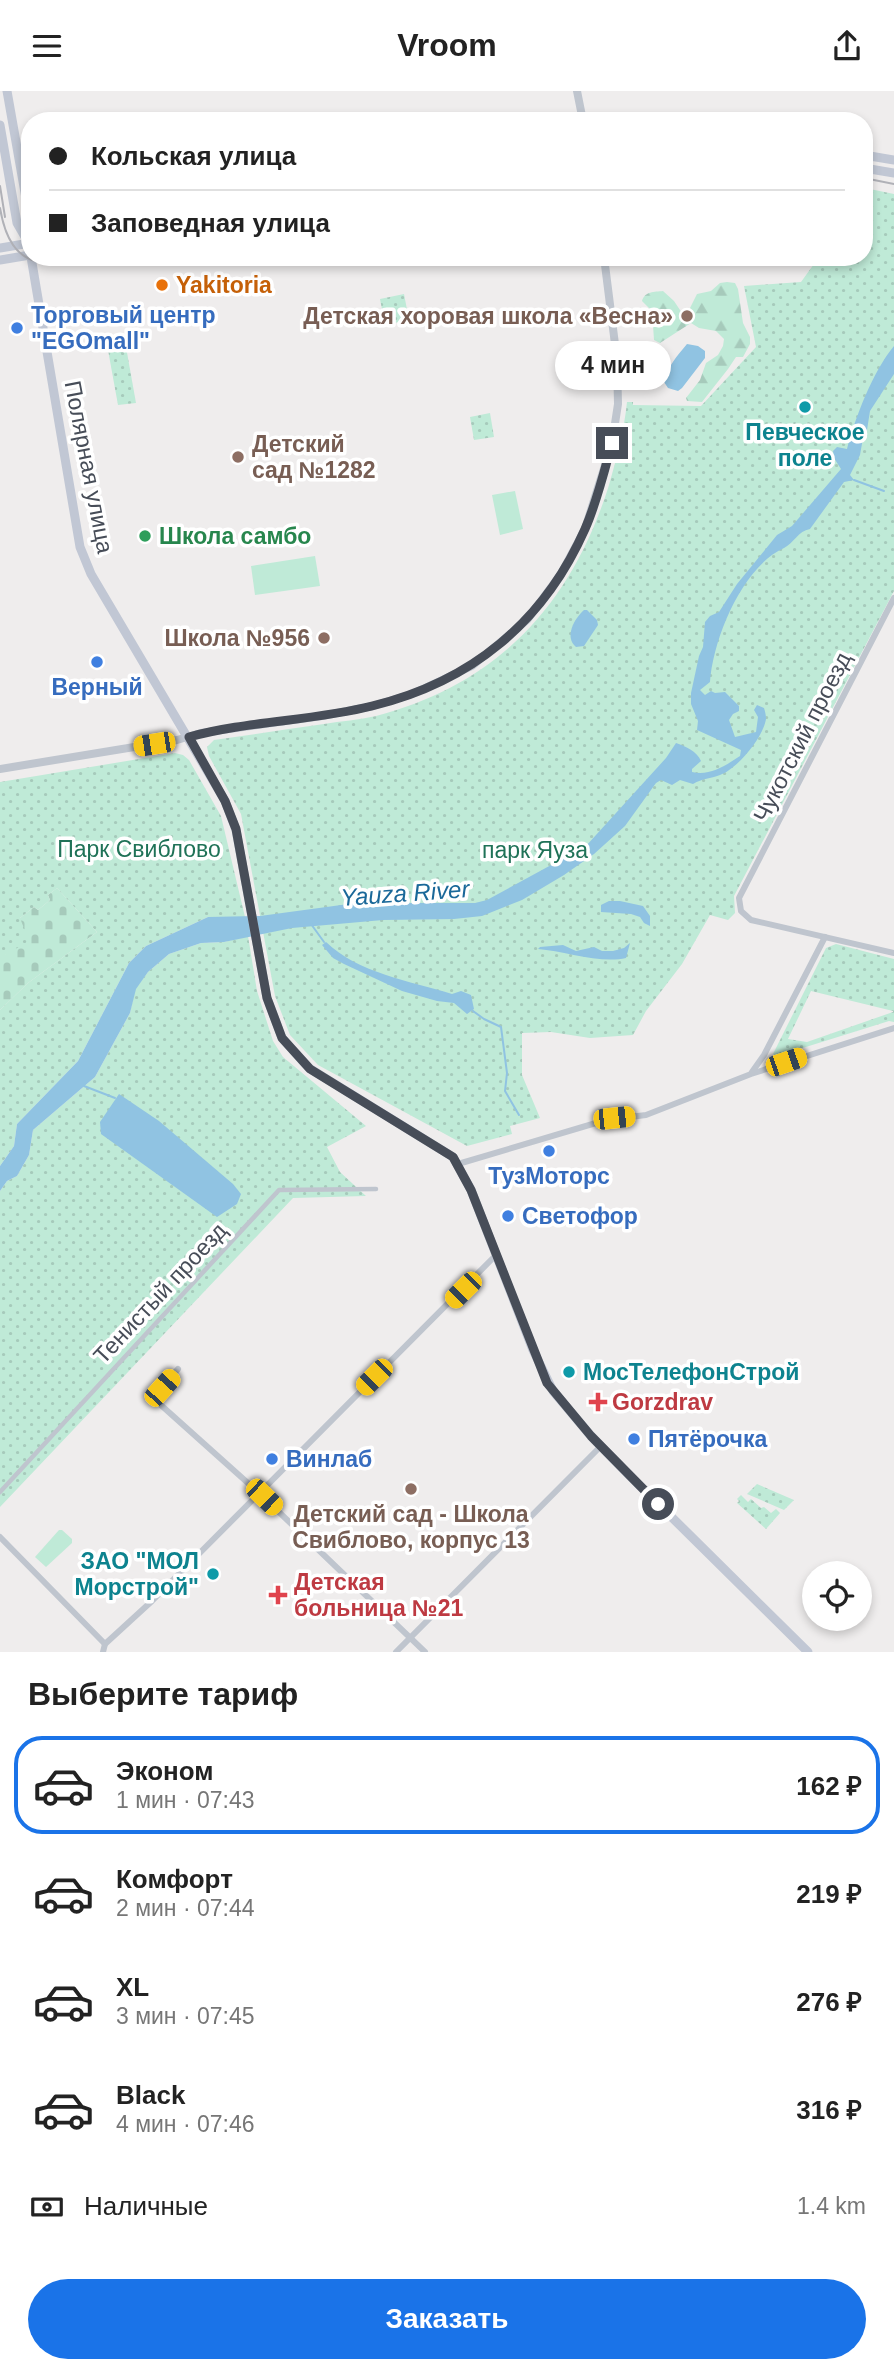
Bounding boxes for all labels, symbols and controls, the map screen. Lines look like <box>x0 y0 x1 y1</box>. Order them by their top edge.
icon: menu <box>28 27 66 65</box>
text: Vroom <box>397 27 497 63</box>
icon: share <box>828 27 866 65</box>
text: Кольская улица <box>91 141 296 171</box>
text: Заповедная улица <box>91 208 330 238</box>
place label: Yakitoria <box>176 272 272 298</box>
marker: Yakitoria <box>154 277 170 293</box>
place label: Торговый центр "EGOmall" <box>31 302 215 354</box>
place label: Детская хоровая школа «Весна» <box>303 303 673 329</box>
marker: Детская хоровая школа «Весна» <box>679 308 695 324</box>
marker: Торговый центр "EGOmall" <box>9 320 25 336</box>
callout: 4 мин <box>554 341 670 391</box>
text: 4 мин <box>581 352 645 378</box>
street label: Полярная улица <box>60 379 119 556</box>
marker: Певческое поле <box>797 399 813 415</box>
place label: Певческое поле <box>745 419 865 471</box>
route end <box>596 427 628 459</box>
place label: Детский сад №1282 <box>252 431 376 483</box>
marker: Детский сад №1282 <box>230 449 246 465</box>
place label: Школа самбо <box>159 523 311 549</box>
marker: Школа самбо <box>137 528 153 544</box>
place label: Школа №956 <box>164 625 310 651</box>
marker: Школа №956 <box>316 630 332 646</box>
street label: Чукотский проезд <box>748 647 856 826</box>
marker: Верный <box>89 654 105 670</box>
place label: Верный <box>51 674 143 700</box>
car <box>132 730 177 758</box>
park label: Парк Свиблово <box>57 836 221 862</box>
park label: парк Яуза <box>482 837 588 863</box>
water label: Yauza River <box>340 875 471 911</box>
car <box>763 1045 810 1079</box>
car <box>593 1105 636 1131</box>
marker: ТузМоторс <box>541 1143 557 1159</box>
place label: ТузМоторс <box>488 1163 610 1189</box>
place label: Светофор <box>522 1203 638 1229</box>
marker: Светофор <box>500 1208 516 1224</box>
street label: Тенистый проезд <box>88 1217 232 1369</box>
car <box>441 1268 486 1312</box>
car <box>352 1355 397 1399</box>
place label: МосТелефонСтрой <box>583 1359 799 1385</box>
marker: МосТелефонСтрой <box>561 1364 577 1380</box>
car <box>141 1365 184 1411</box>
place label: Gorzdrav <box>612 1389 713 1415</box>
marker: Gorzdrav <box>590 1394 606 1410</box>
place label: Пятёрочка <box>648 1426 767 1452</box>
marker: Пятёрочка <box>626 1431 642 1447</box>
place label: Винлаб <box>286 1446 372 1472</box>
marker: Винлаб <box>264 1451 280 1467</box>
car <box>242 1475 287 1519</box>
marker: Детский сад - Школа Свиблово, корпус 13 <box>403 1481 419 1497</box>
route start <box>642 1488 674 1520</box>
place label: Детский сад - Школа Свиблово, корпус 13 <box>292 1501 530 1553</box>
place label: ЗАО "МОЛ Морстрой" <box>75 1548 199 1600</box>
map controls <box>802 1561 872 1631</box>
button: locate <box>802 1561 872 1631</box>
marker: ЗАО "МОЛ Морстрой" <box>205 1566 221 1582</box>
place label: Детская больница №21 <box>294 1569 463 1621</box>
marker: Детская больница №21 <box>268 1585 288 1605</box>
text: Выберите тариф <box>28 1676 298 1712</box>
icon: car <box>32 1754 95 1817</box>
text: Эконом <box>116 1756 214 1786</box>
text: 162 ₽ <box>796 1771 862 1801</box>
text: 1 мин · 07:43 <box>116 1787 255 1813</box>
icon: car <box>32 1862 95 1925</box>
text: Комфорт <box>116 1864 233 1894</box>
text: 219 ₽ <box>796 1879 862 1909</box>
text: 2 мин · 07:44 <box>116 1895 255 1921</box>
icon: car <box>32 1970 95 2033</box>
text: XL <box>116 1972 149 2002</box>
text: 276 ₽ <box>796 1987 862 2017</box>
text: 3 мин · 07:45 <box>116 2003 255 2029</box>
icon: car <box>32 2078 95 2141</box>
text: Black <box>116 2080 185 2110</box>
text: 316 ₽ <box>796 2095 862 2125</box>
text: 4 мин · 07:46 <box>116 2111 255 2137</box>
icon: cash <box>28 2188 66 2226</box>
text: Наличные <box>84 2191 208 2221</box>
text: 1.4 km <box>797 2193 866 2219</box>
button: Заказать <box>28 2279 866 2359</box>

